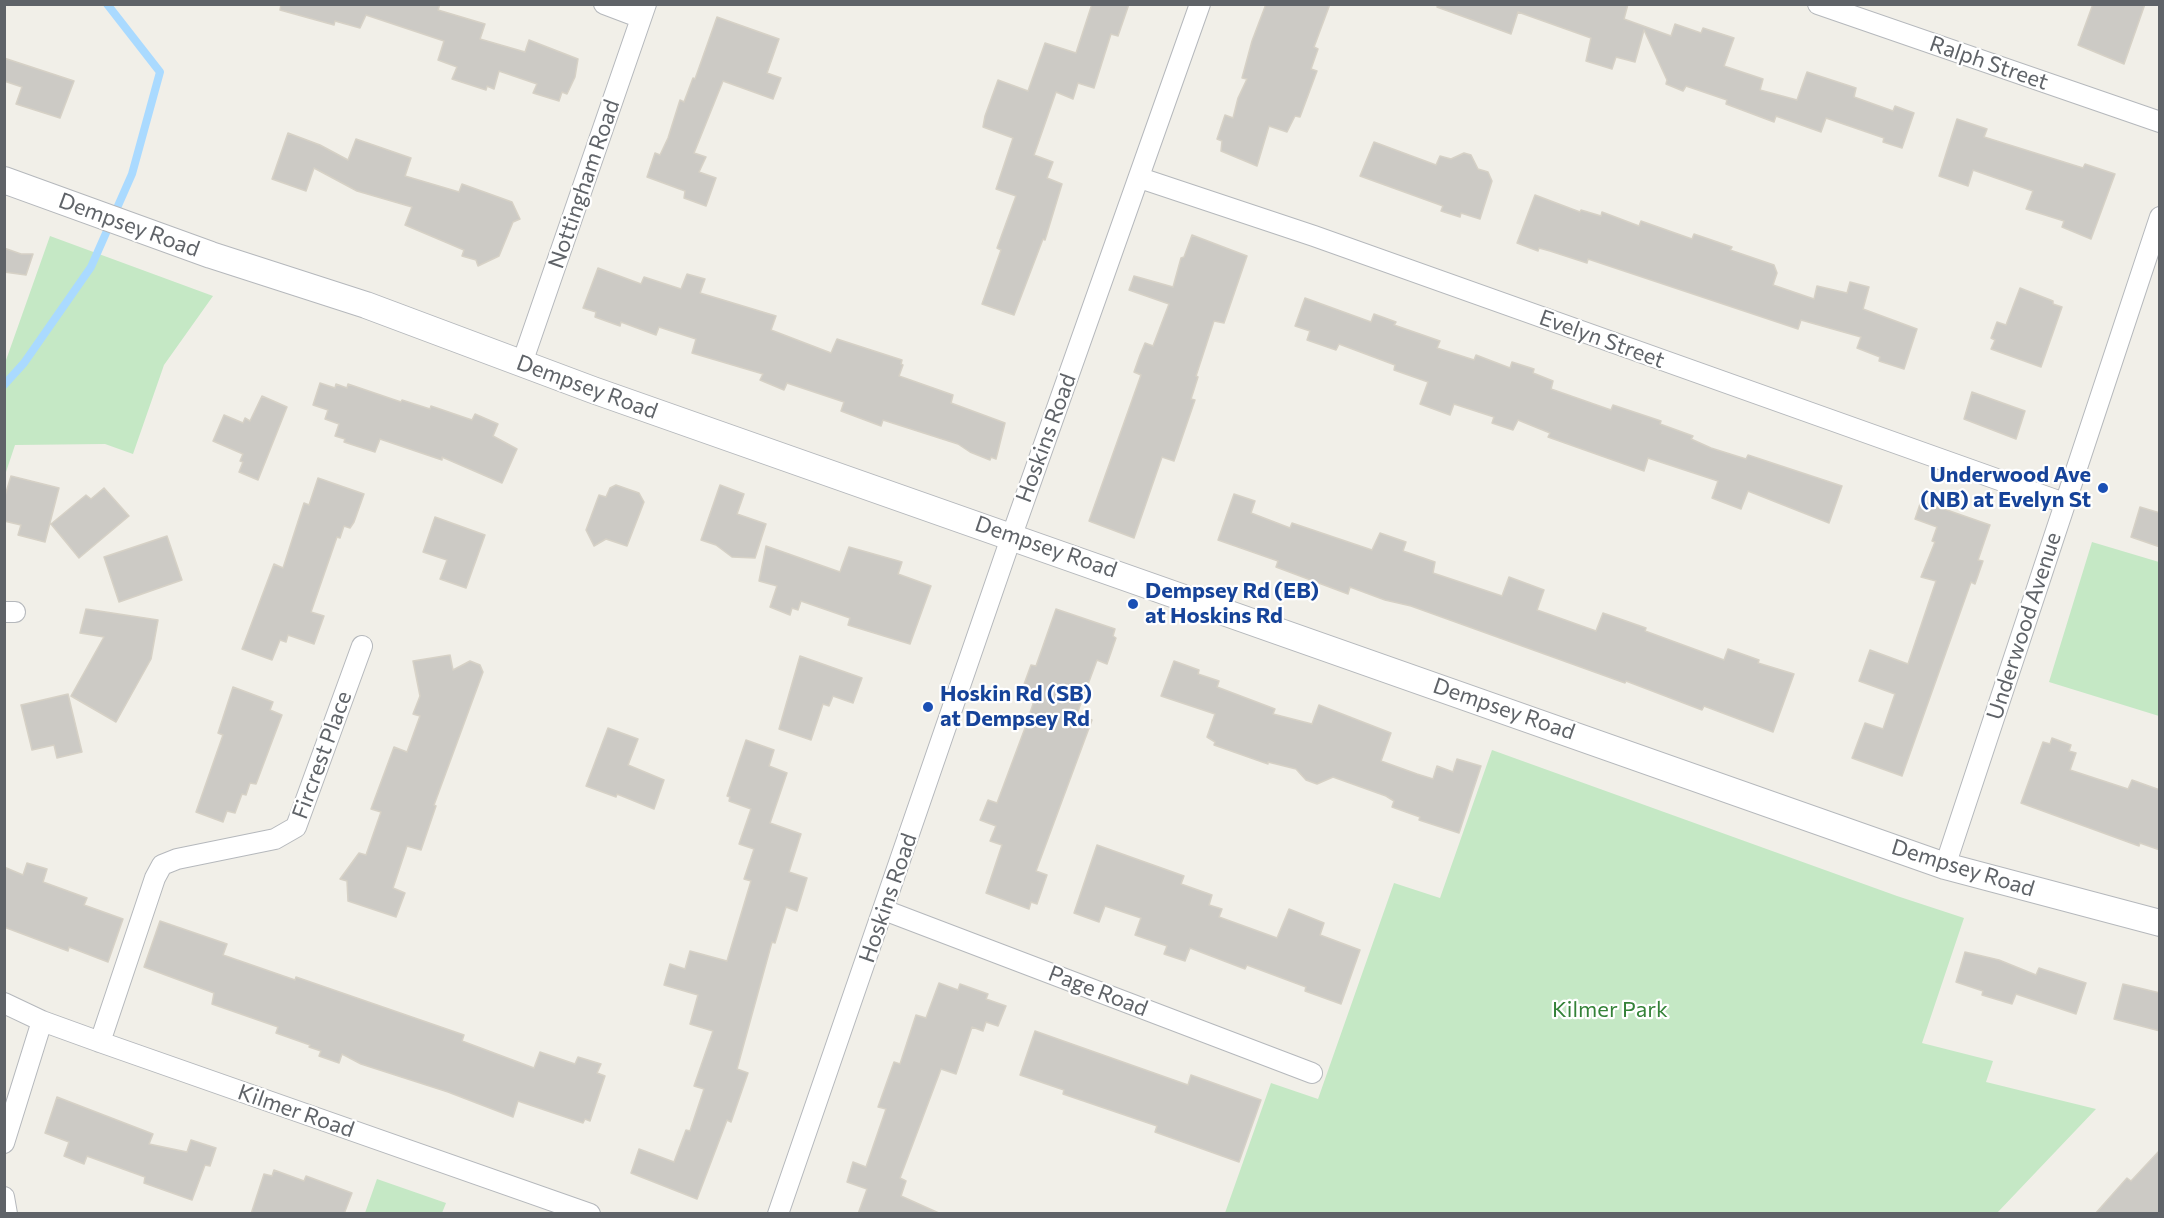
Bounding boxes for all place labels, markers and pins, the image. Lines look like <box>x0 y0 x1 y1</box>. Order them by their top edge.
place label: Underwood Ave (NB) at Evelyn St <box>1920 462 2091 514</box>
marker: Underwood Ave (NB) at Evelyn St <box>2096 481 2110 495</box>
place label: Dempsey Rd (EB) at Hoskins Rd <box>1145 578 1319 630</box>
marker: Dempsey Rd (EB) at Hoskins Rd <box>1126 597 1140 611</box>
place label: Hoskin Rd (SB) at Dempsey Rd <box>940 681 1092 732</box>
marker: Hoskin Rd (SB) at Dempsey Rd <box>921 700 935 714</box>

